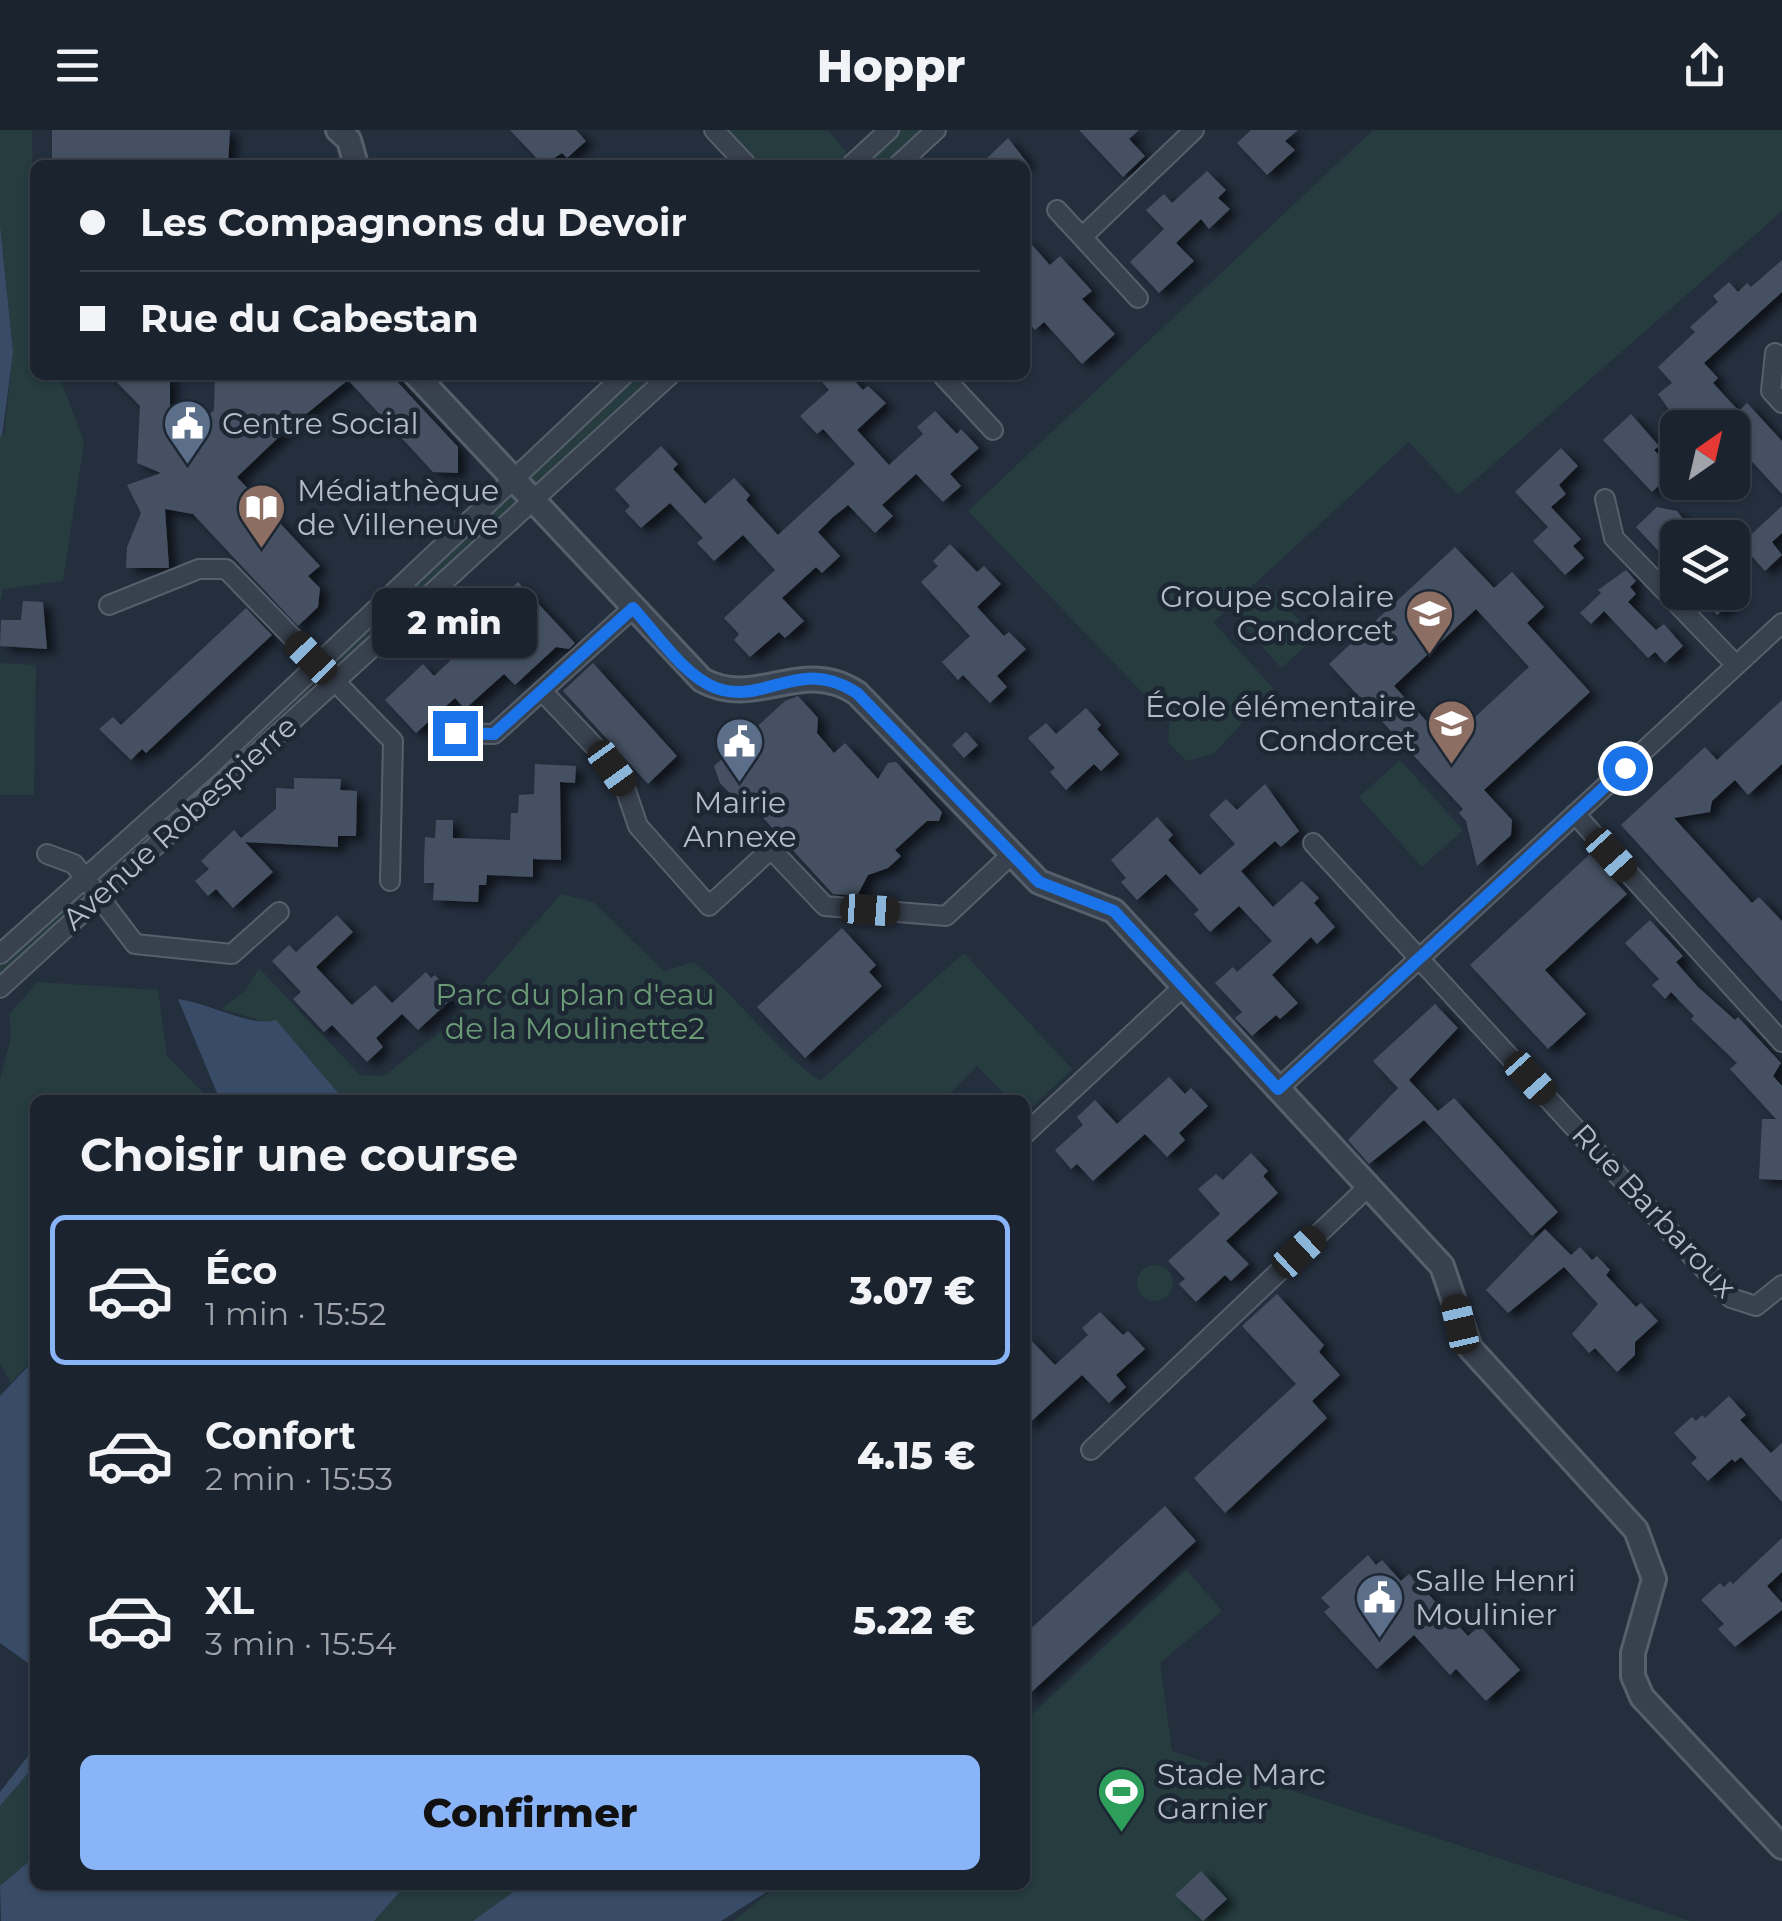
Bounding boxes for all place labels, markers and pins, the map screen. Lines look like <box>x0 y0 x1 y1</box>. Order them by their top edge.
public building icon: Centre Social <box>161 398 213 466</box>
place label: Centre Social <box>222 405 419 442</box>
place label: Médiathèque de Villeneuve <box>297 472 499 543</box>
library icon: Médiathèque de Villeneuve <box>236 482 288 550</box>
place label: Groupe scolaire Condorcet <box>1160 578 1394 649</box>
school or university icon: Groupe scolaire Condorcet <box>1403 588 1455 656</box>
place label: École élémentaire Condorcet <box>1145 688 1416 759</box>
school or university icon: École élémentaire Condorcet <box>1425 698 1477 766</box>
public building icon: Mairie Annexe <box>714 716 766 784</box>
place label: Mairie Annexe <box>683 784 797 855</box>
place label: Salle Henri Moulinier <box>1415 1562 1576 1633</box>
public building icon: Salle Henri Moulinier <box>1354 1572 1406 1640</box>
place label: Stade Marc Garnier <box>1157 1756 1326 1827</box>
sports icon: Stade Marc Garnier <box>1096 1766 1148 1834</box>

